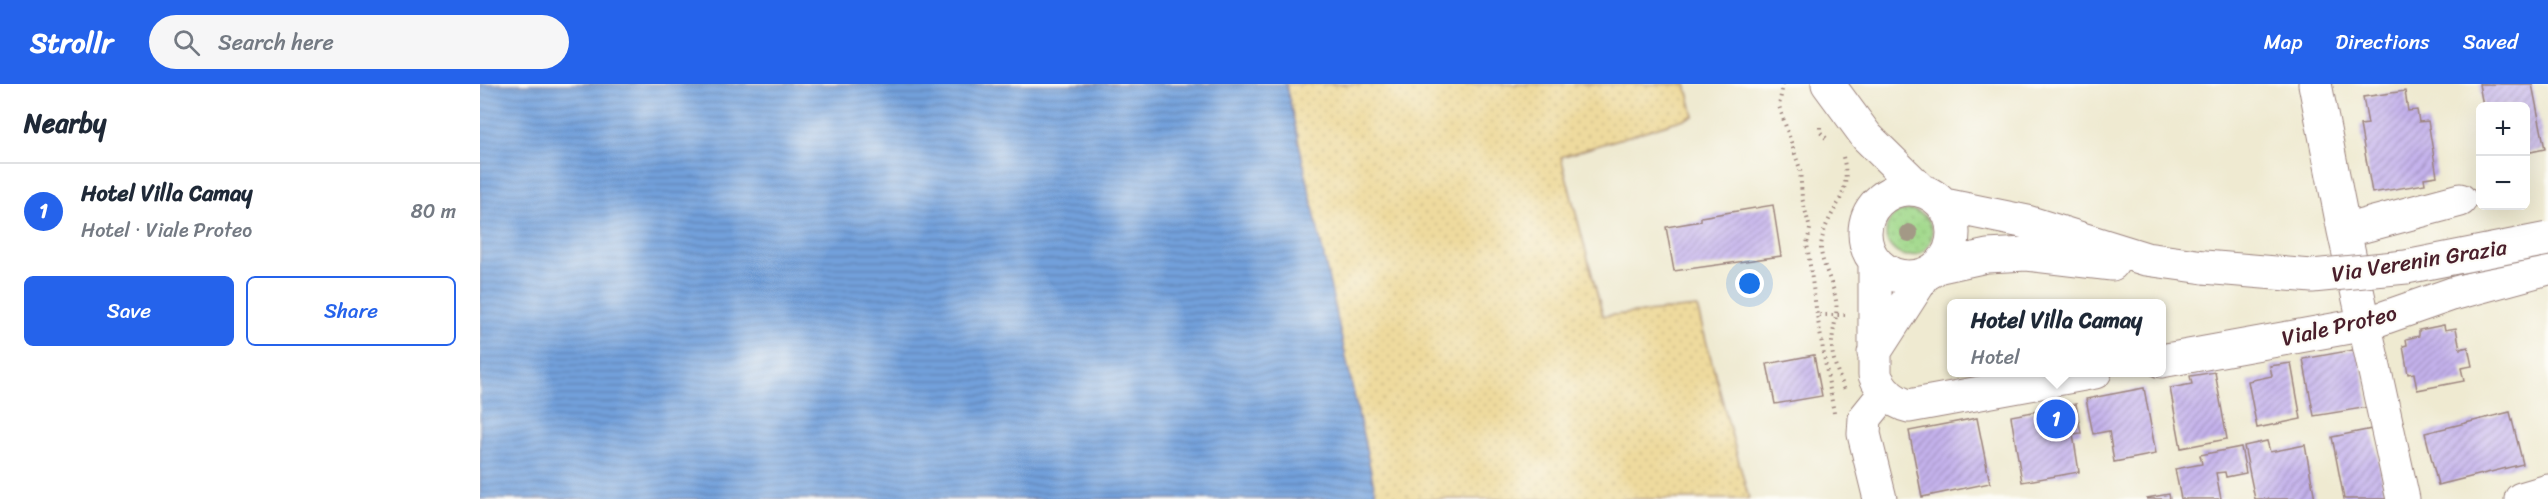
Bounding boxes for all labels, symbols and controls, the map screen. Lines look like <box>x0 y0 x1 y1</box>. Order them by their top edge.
search box <box>149 15 569 69</box>
text: Strollr <box>30 18 113 67</box>
text: Search here <box>218 23 334 62</box>
text: Map <box>2264 23 2302 61</box>
text: Directions <box>2335 23 2430 61</box>
text: Saved <box>2463 23 2518 61</box>
icon: search <box>170 26 203 59</box>
text: Nearby <box>24 100 106 146</box>
map controls <box>2476 102 2530 210</box>
button: + <box>2476 102 2530 156</box>
button: − <box>2476 156 2530 210</box>
text: Hotel Villa Camay <box>81 174 253 213</box>
text: 1 <box>39 194 48 229</box>
text: 80 m <box>411 194 456 229</box>
text: Hotel · Viale Proteo <box>81 213 252 248</box>
street label: Via Verenin Grazia <box>2329 227 2510 294</box>
your location <box>1735 269 1764 298</box>
button: Save <box>24 276 234 346</box>
button: Share <box>246 276 456 346</box>
street label: Viale Proteo <box>2278 293 2401 358</box>
popup <box>1947 299 2166 377</box>
text: Hotel Villa Camay <box>1971 301 2142 340</box>
text: Hotel <box>1971 340 2020 375</box>
pin: 1 <box>2036 396 2076 442</box>

